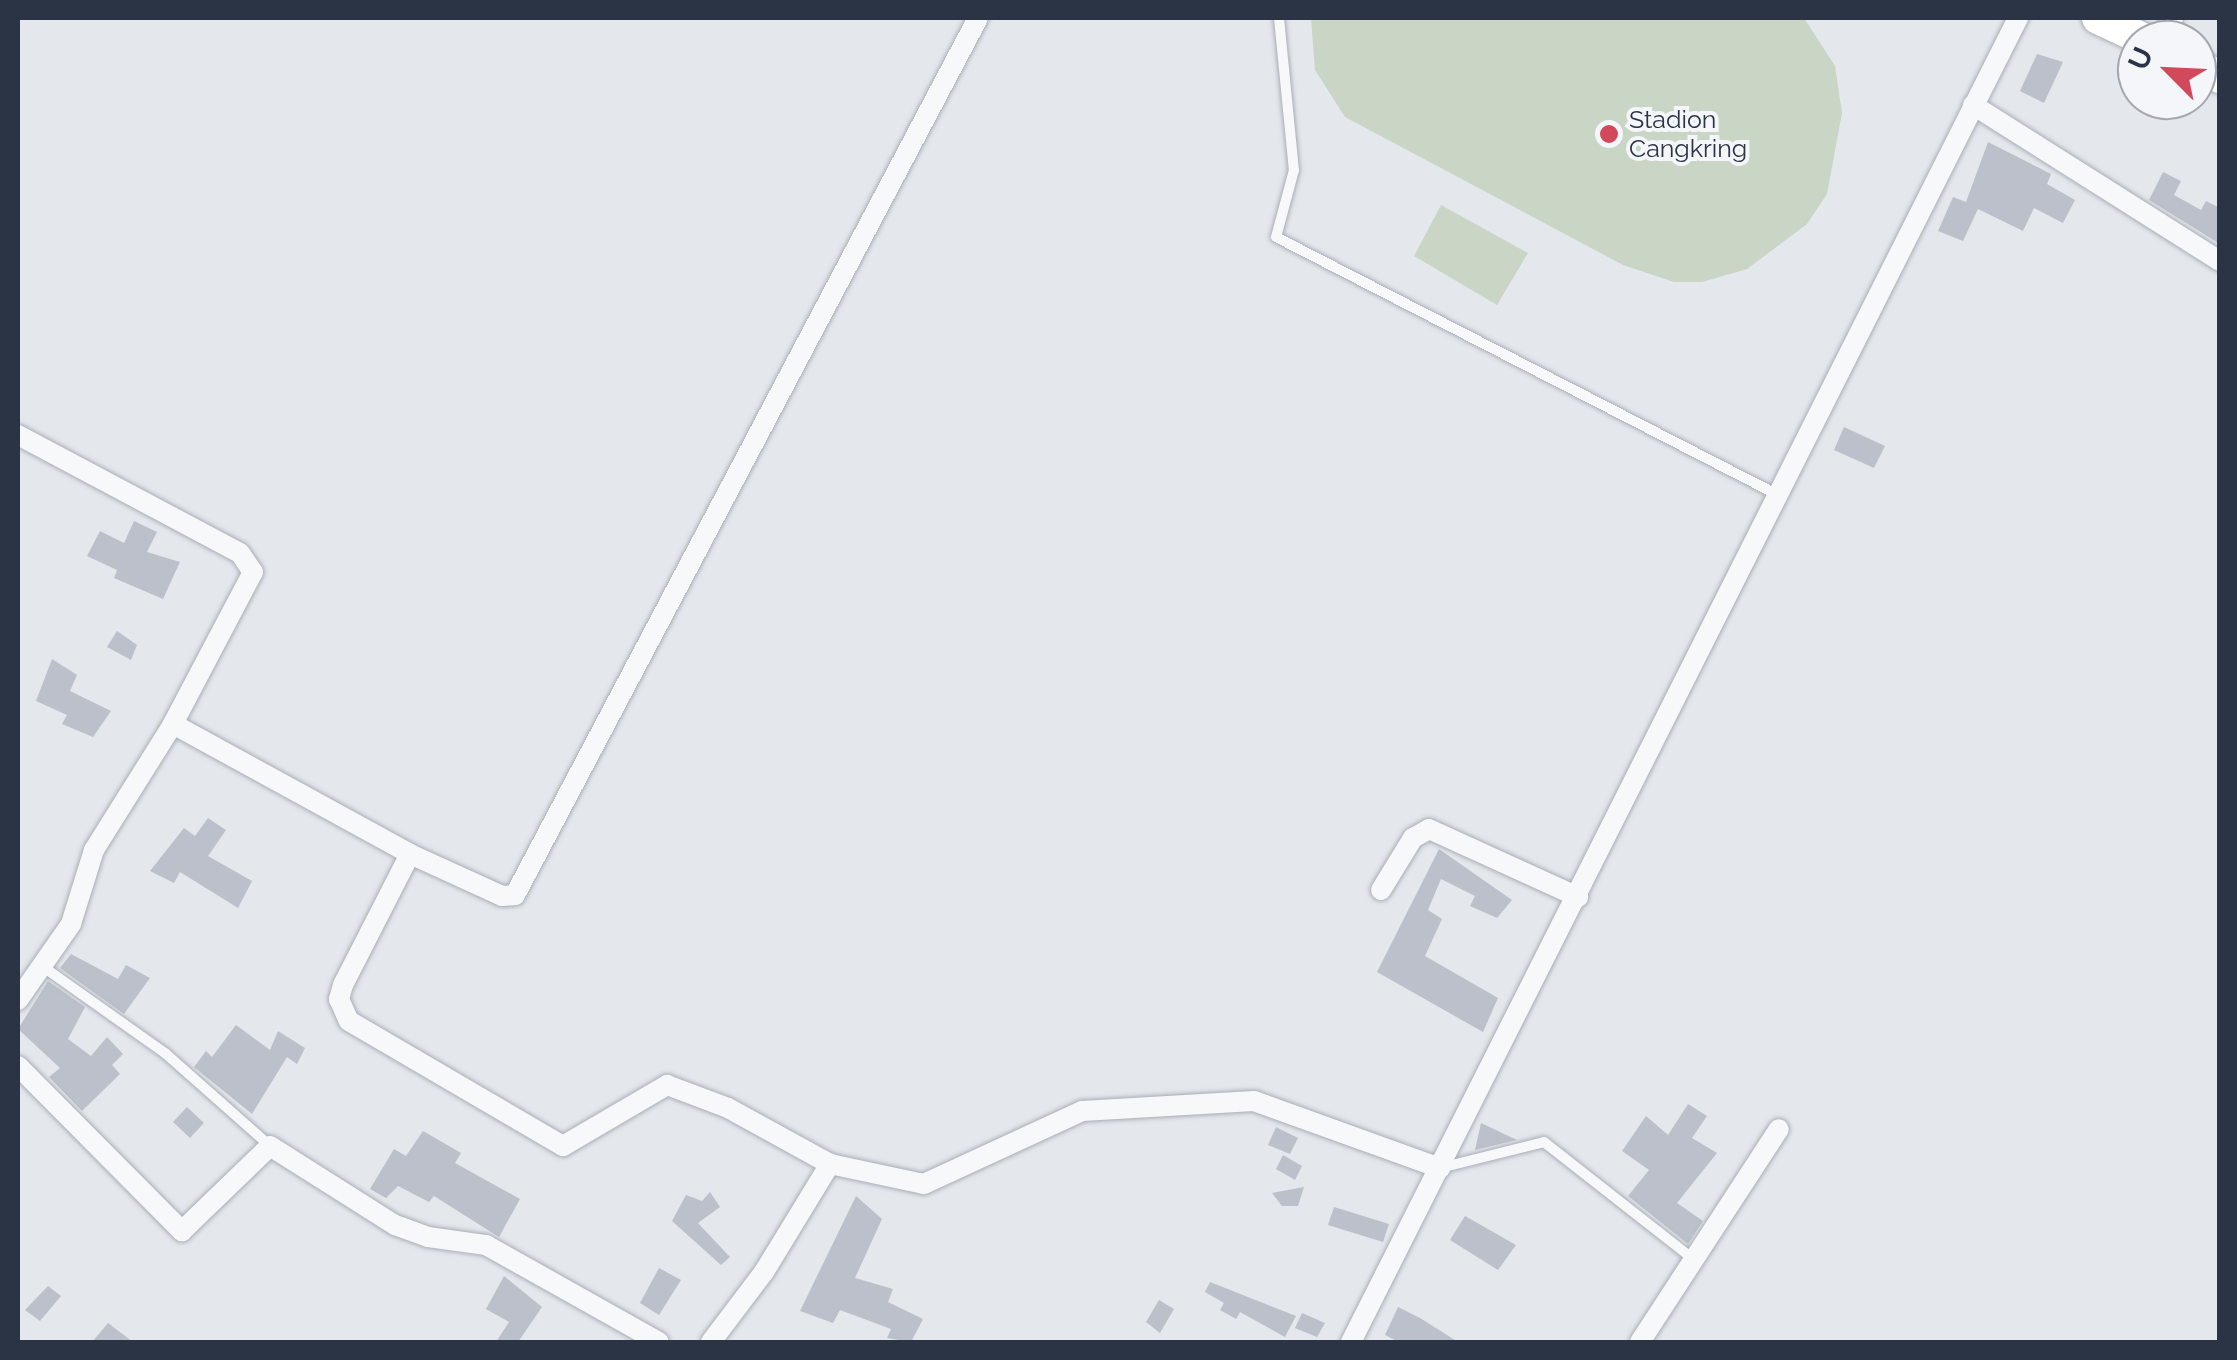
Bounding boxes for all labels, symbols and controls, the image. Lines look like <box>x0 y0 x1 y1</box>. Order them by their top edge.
north arrow <box>2117 20 2217 120</box>
text: U <box>2122 42 2160 75</box>
place label: Stadion Cangkring <box>1629 105 1747 164</box>
marker: Stadion Cangkring <box>1598 123 1620 145</box>

